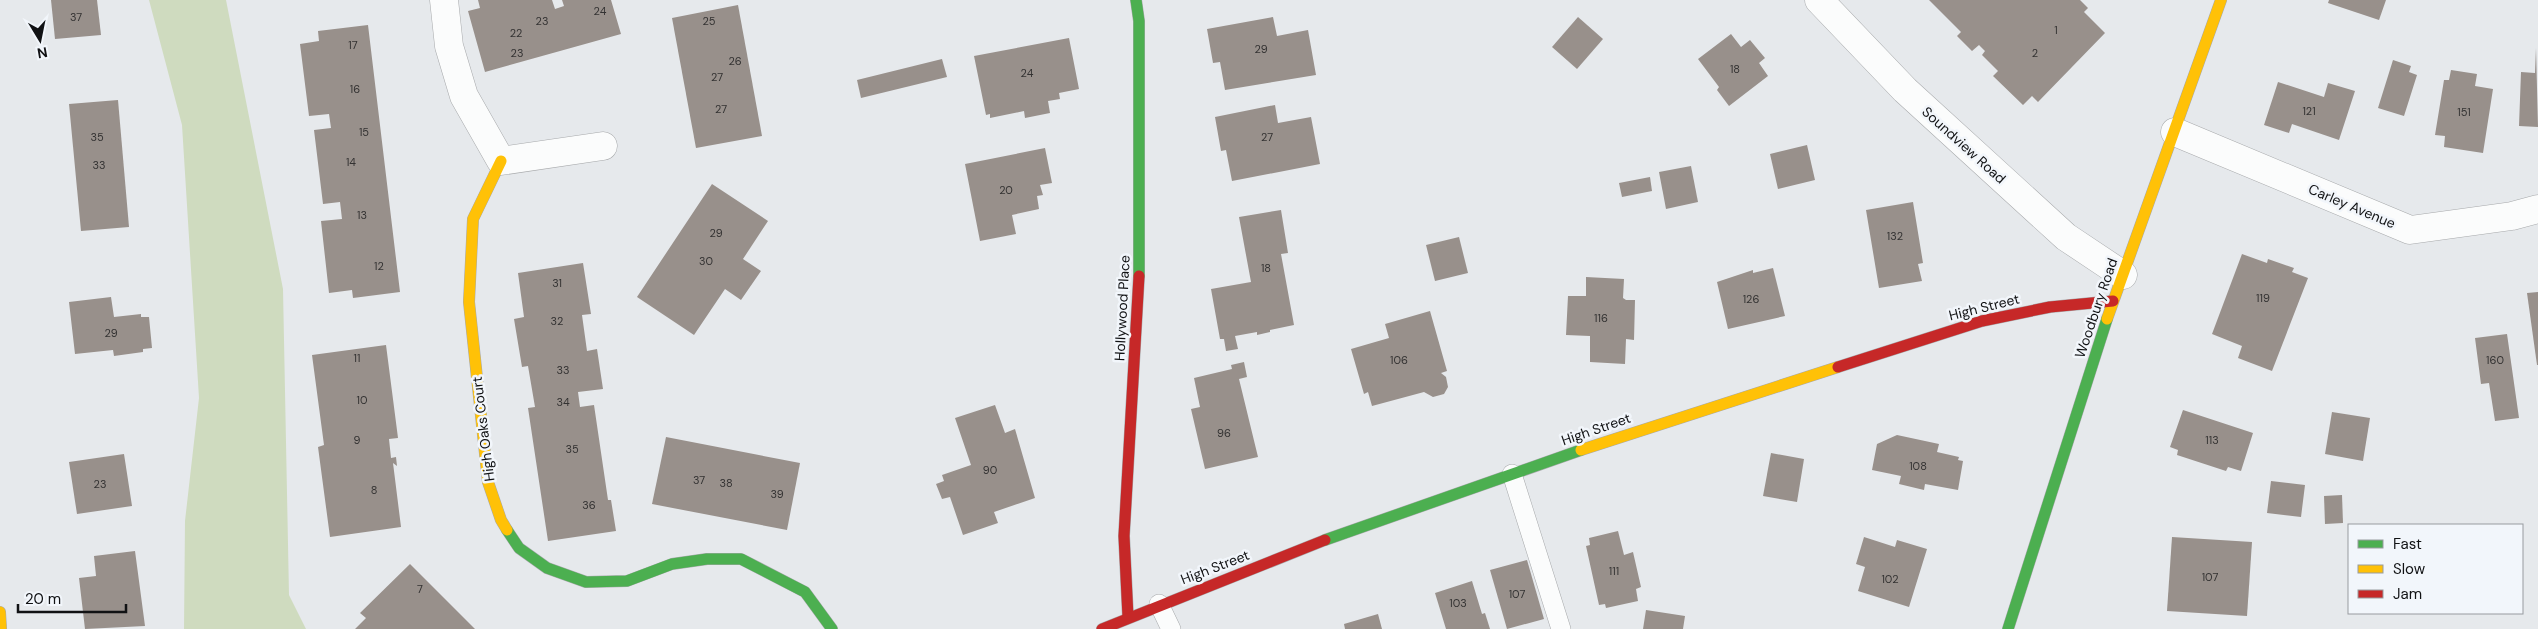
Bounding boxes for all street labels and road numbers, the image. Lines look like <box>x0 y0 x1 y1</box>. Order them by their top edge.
street label: Soundview Road <box>1918 103 2010 187</box>
street label: Carley Avenue <box>2306 180 2398 232</box>
street label: Hollywood Place <box>1110 254 1134 362</box>
street label: Woodbury Road <box>2071 256 2121 360</box>
street label: High Street <box>1947 290 2021 324</box>
street label: High Oaks Court <box>468 376 498 482</box>
street label: High Street <box>1559 409 1633 449</box>
street label: High Street <box>1178 546 1252 588</box>

